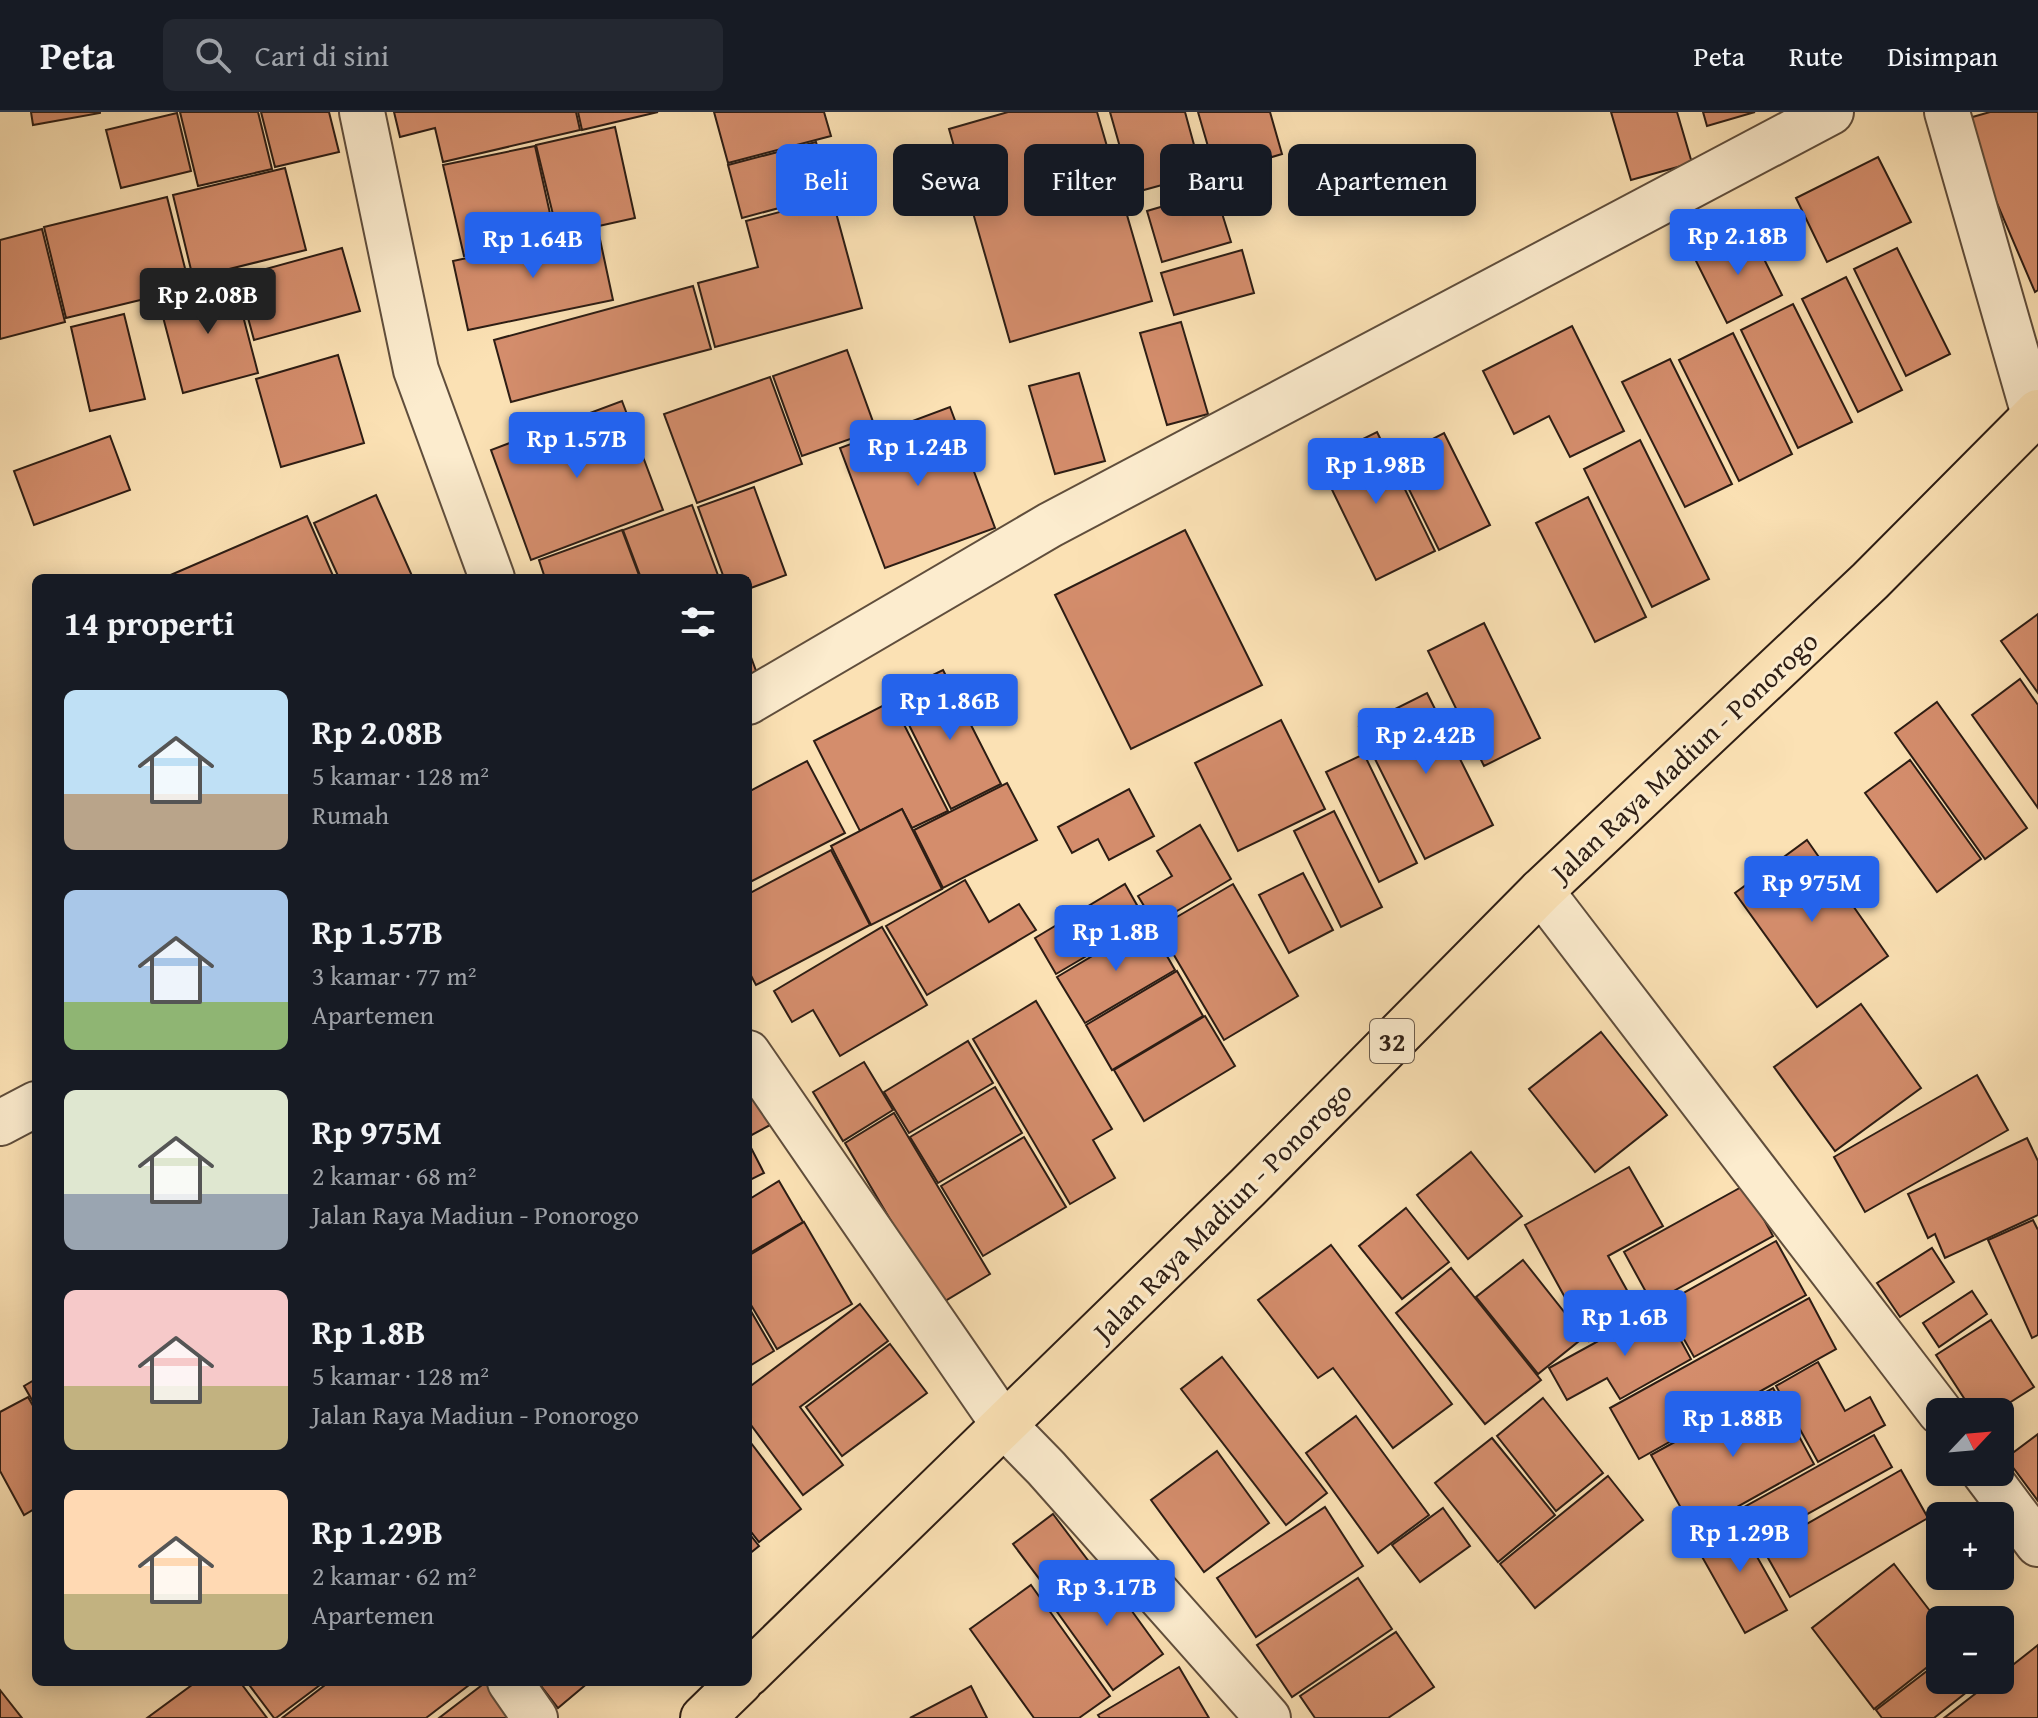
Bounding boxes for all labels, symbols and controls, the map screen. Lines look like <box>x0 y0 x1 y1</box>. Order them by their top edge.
search box <box>163 19 723 91</box>
text: Peta <box>40 27 115 83</box>
icon: search <box>191 33 235 77</box>
text: Cari di sini <box>255 33 389 77</box>
text: Peta <box>1694 35 1745 76</box>
text: Rute <box>1789 35 1843 76</box>
text: Disimpan <box>1887 35 1998 76</box>
chip: Beli <box>776 144 877 216</box>
chip: Sewa <box>893 144 1008 216</box>
chip: Filter <box>1024 144 1144 216</box>
chip: Baru <box>1160 144 1272 216</box>
chip: Apartemen <box>1288 144 1476 216</box>
pin: Rp 2.18B <box>1655 209 1821 277</box>
pin: Rp 1.64B <box>450 212 616 280</box>
text: Rp 2.18B <box>1688 215 1788 254</box>
text: Rp 1.64B <box>483 218 583 257</box>
pin: Rp 2.08B <box>125 268 291 336</box>
text: Rp 2.08B <box>158 274 258 313</box>
pin: Rp 1.57B <box>494 412 660 480</box>
text: Rp 1.57B <box>527 418 627 457</box>
pin: Rp 1.24B <box>835 420 1001 488</box>
text: Rp 1.24B <box>868 426 968 465</box>
pin: Rp 1.98B <box>1293 438 1459 506</box>
text: Rp 1.98B <box>1326 444 1426 483</box>
text: 14 properti <box>64 598 234 647</box>
icon: filters <box>676 600 720 644</box>
street label: Jalan Raya Madiun - Ponorogo <box>1539 621 1827 893</box>
pin: Rp 1.86B <box>867 674 1033 742</box>
text: Rp 1.86B <box>900 680 1000 719</box>
text: Rp 2.08B <box>312 707 443 756</box>
pin: Rp 2.42B <box>1343 708 1509 776</box>
text: Rp 2.42B <box>1376 714 1476 753</box>
icon: home <box>128 722 224 818</box>
text: 5 kamar · 128 m² <box>312 756 489 795</box>
text: Rumah <box>312 795 389 834</box>
pin: Rp 975M <box>1738 856 1886 924</box>
text: Rp 975M <box>1762 862 1862 901</box>
pin: Rp 1.8B <box>1042 905 1190 973</box>
text: Rp 1.57B <box>312 907 443 956</box>
text: Rp 1.8B <box>1073 911 1160 950</box>
icon: home <box>128 922 224 1018</box>
text: 3 kamar · 77 m² <box>312 956 477 995</box>
text: Apartemen <box>312 995 434 1034</box>
road number: 32 <box>1370 1019 1414 1063</box>
street label: Jalan Raya Madiun - Ponorogo <box>1081 1072 1361 1352</box>
text: Rp 975M <box>312 1107 442 1156</box>
icon: home <box>128 1122 224 1218</box>
text: 2 kamar · 68 m² <box>312 1156 477 1195</box>
text: Jalan Raya Madiun - Ponorogo <box>312 1195 639 1234</box>
pin: Rp 1.6B <box>1551 1290 1699 1358</box>
text: Rp 1.6B <box>1582 1296 1669 1335</box>
text: Rp 1.8B <box>312 1307 426 1356</box>
icon: home <box>128 1322 224 1418</box>
text: 5 kamar · 128 m² <box>312 1356 489 1395</box>
pin: Rp 1.88B <box>1650 1391 1816 1459</box>
text: Jalan Raya Madiun - Ponorogo <box>312 1395 639 1434</box>
text: Rp 1.88B <box>1683 1397 1783 1436</box>
north arrow <box>1926 1398 2014 1486</box>
map controls <box>1926 1398 2014 1694</box>
button: + <box>1926 1502 2014 1590</box>
pin: Rp 1.29B <box>1657 1506 1823 1574</box>
text: Rp 1.29B <box>312 1507 443 1556</box>
text: Rp 1.29B <box>1690 1512 1790 1551</box>
icon: home <box>128 1522 224 1618</box>
text: 2 kamar · 62 m² <box>312 1556 477 1595</box>
pin: Rp 3.17B <box>1024 1560 1190 1628</box>
text: Rp 3.17B <box>1057 1566 1157 1605</box>
text: Apartemen <box>312 1595 434 1634</box>
button: − <box>1926 1606 2014 1694</box>

